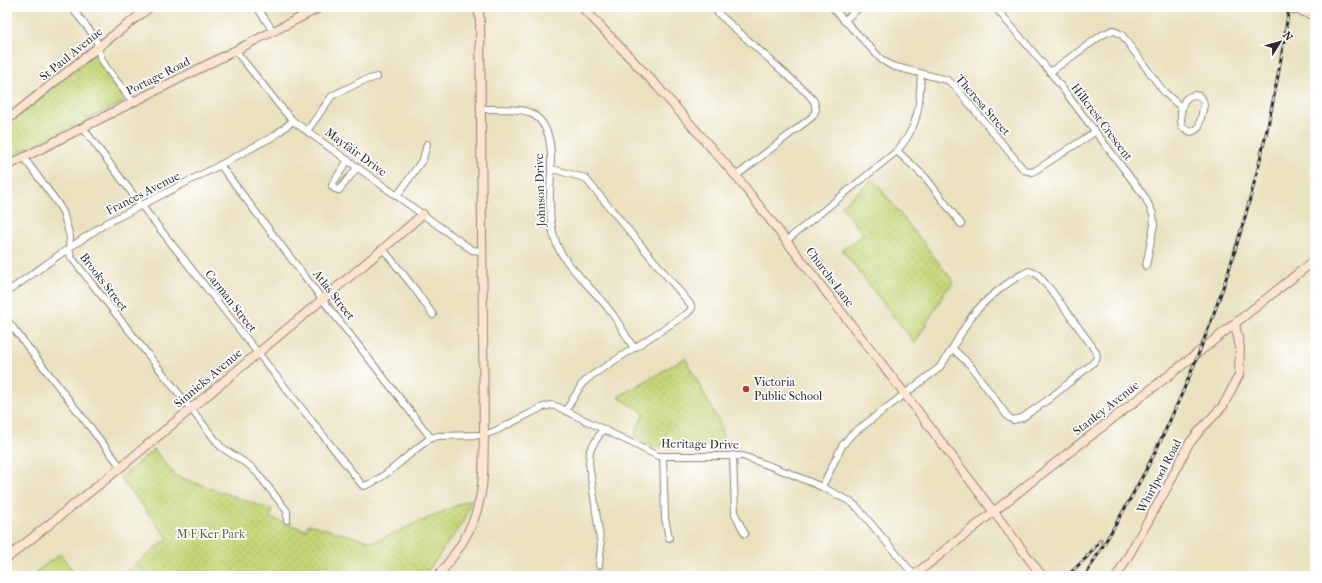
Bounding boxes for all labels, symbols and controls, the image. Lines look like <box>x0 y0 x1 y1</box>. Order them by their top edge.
north arrow <box>1260 22 1300 62</box>
street label: St Paul Avenue <box>37 24 105 84</box>
text: N <box>1280 29 1296 44</box>
street label: Portage Road <box>124 54 193 98</box>
street label: Theresa Street <box>953 72 1014 139</box>
street label: Hillcrest Crescent <box>1068 81 1136 164</box>
street label: Mayfair Drive <box>322 125 390 179</box>
street label: Johnson Drive <box>532 153 548 228</box>
street label: Frances Avenue <box>104 168 182 218</box>
street label: Churchs Lane <box>803 244 857 310</box>
street label: Brooks Street <box>77 250 131 314</box>
street label: Atlas Street <box>310 266 358 323</box>
street label: Carman Street <box>202 267 260 336</box>
street label: Sinnicks Avenue <box>171 346 245 410</box>
place label: Victoria Public School <box>753 375 823 403</box>
street label: Stanley Avenue <box>1070 378 1142 438</box>
marker: Victoria Public School <box>741 384 751 394</box>
street label: Heritage Drive <box>661 436 739 452</box>
street label: Whirlpool Road <box>1133 436 1185 516</box>
park label: M F Ker Park <box>177 527 246 541</box>

